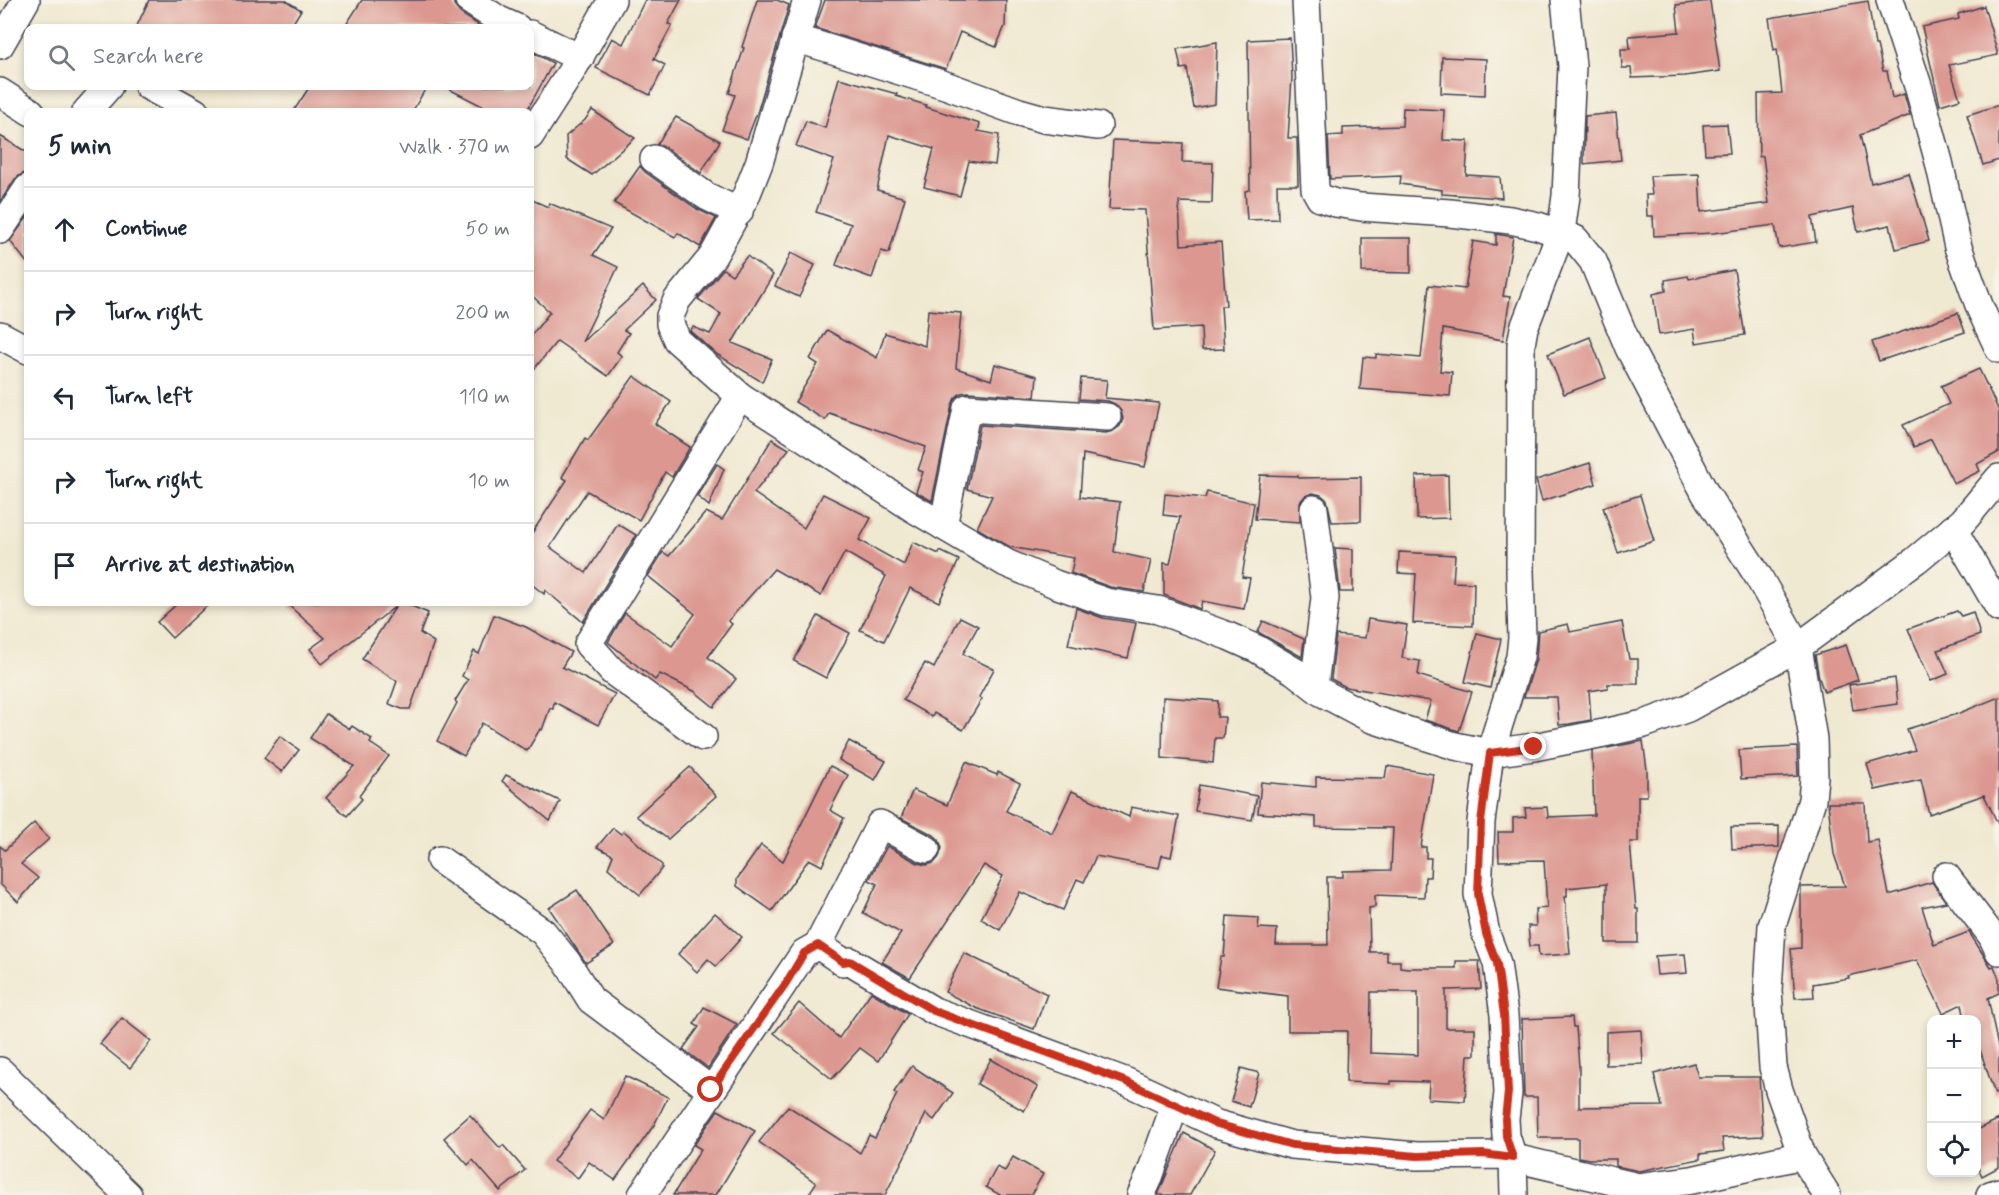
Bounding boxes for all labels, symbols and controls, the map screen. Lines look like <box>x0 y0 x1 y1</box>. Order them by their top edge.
search box <box>24 24 534 90</box>
icon: search <box>45 41 78 74</box>
text: Search here <box>93 43 204 71</box>
text: 5 min <box>48 130 112 164</box>
text: Walk · 370 m <box>399 134 510 161</box>
icon: ahead <box>48 213 81 246</box>
text: Continue <box>105 215 187 243</box>
text: 50 m <box>465 216 510 243</box>
icon: right <box>48 297 81 330</box>
text: Turn right <box>105 299 203 327</box>
text: 200 m <box>455 300 510 327</box>
icon: left <box>48 381 81 414</box>
text: Turn left <box>105 383 193 411</box>
text: 110 m <box>459 384 510 411</box>
icon: right <box>48 465 81 498</box>
text: Turn right <box>105 467 203 495</box>
text: 10 m <box>468 468 510 495</box>
icon: arrive <box>48 549 81 582</box>
text: Arrive at destination <box>105 551 295 579</box>
route end <box>1520 733 1546 759</box>
map controls <box>1927 1015 1981 1177</box>
button: + <box>1927 1015 1981 1069</box>
button: − <box>1927 1069 1981 1123</box>
route start <box>697 1076 723 1102</box>
button: locate <box>1927 1123 1981 1177</box>

